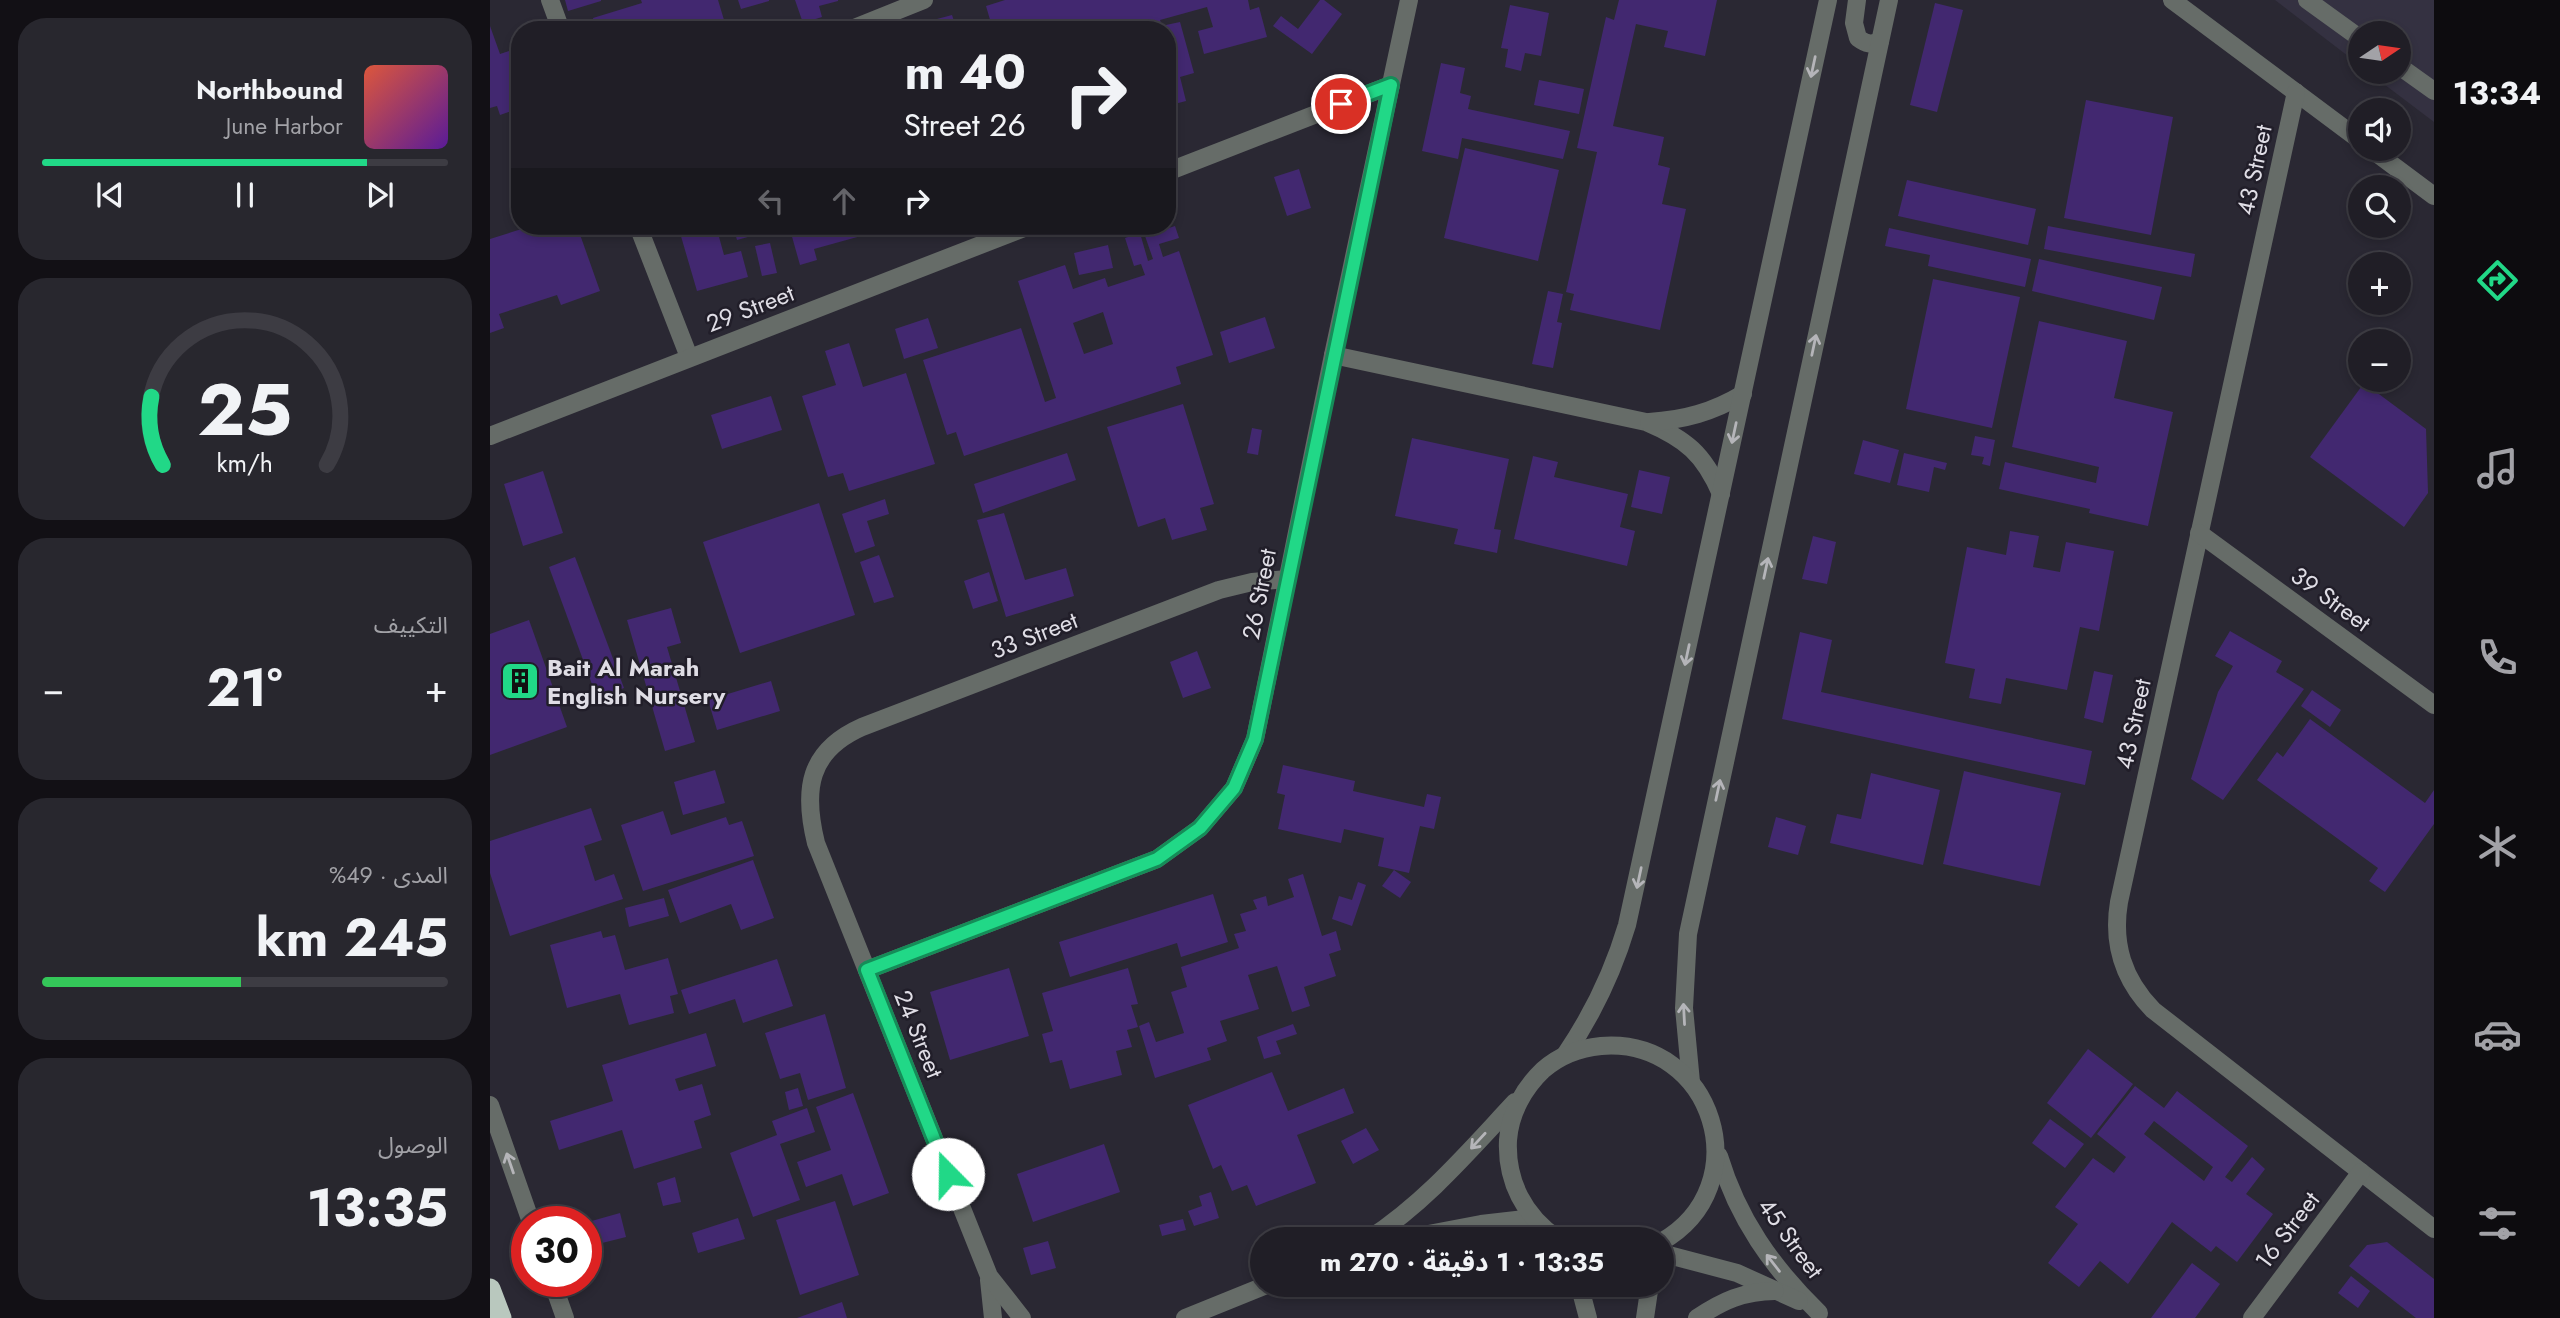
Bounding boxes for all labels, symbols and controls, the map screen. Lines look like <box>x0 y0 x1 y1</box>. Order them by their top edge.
north arrow <box>2348 21 2412 84</box>
map controls <box>2348 21 2411 392</box>
text: 40 m <box>904 37 1026 107</box>
icon: right <box>1050 49 1141 140</box>
one-way arrow <box>1806 55 1820 78</box>
text: 13:34 <box>2453 70 2541 116</box>
text: Northbound <box>196 71 343 109</box>
pin <box>1311 74 1371 134</box>
icon: arrive <box>1322 85 1360 123</box>
button: sound <box>2348 98 2411 161</box>
text: 26 Street <box>903 102 1026 148</box>
text: June Harbor <box>226 109 343 143</box>
street label: 43 Street <box>2227 121 2281 218</box>
button: search <box>2348 175 2411 238</box>
icon: previous <box>91 176 129 214</box>
icon: pause <box>226 176 264 214</box>
icon: next <box>361 176 399 214</box>
icon: left <box>752 182 790 220</box>
icon: ahead <box>825 182 863 220</box>
icon: right <box>898 182 936 220</box>
button: + <box>2348 252 2411 315</box>
icon: directions <box>2473 256 2522 305</box>
street label: 29 Street <box>701 275 799 341</box>
button: − <box>2348 329 2411 392</box>
one-way arrow <box>1808 334 1822 357</box>
text: 25 <box>198 357 292 462</box>
one-way arrow <box>1727 421 1741 444</box>
icon: music <box>2473 444 2522 493</box>
text: km/h <box>217 445 273 481</box>
street label: 26 Street <box>1233 545 1285 642</box>
one-way arrow <box>1760 557 1773 580</box>
street label: 39 Street <box>2284 558 2378 640</box>
street label: 33 Street <box>985 602 1083 668</box>
text: التكييف <box>374 608 448 642</box>
icon: phone <box>2473 633 2522 682</box>
one-way arrow <box>1679 643 1693 666</box>
text: 21° <box>207 650 283 726</box>
place label: Bait Al Marah English Nursery <box>547 650 726 713</box>
building icon: Bait Al Marah English Nursery <box>499 660 541 702</box>
text: − <box>42 661 64 716</box>
text: + <box>425 661 448 716</box>
street label: 43 Street <box>2106 675 2160 772</box>
one-way arrow <box>1711 779 1725 802</box>
icon: climate <box>2473 822 2522 871</box>
text: المدى · 49% <box>329 858 448 892</box>
one-way arrow <box>1631 866 1645 889</box>
text: 245 km <box>256 900 448 976</box>
street label: 24 Street <box>886 985 953 1083</box>
one-way arrow <box>1678 1003 1691 1026</box>
icon: car <box>2473 1010 2522 1059</box>
text: الوصول <box>378 1128 448 1162</box>
one-way arrow <box>1470 1132 1486 1150</box>
position arrow <box>911 1137 985 1211</box>
one-way arrow <box>503 1153 515 1175</box>
text: 13:35 <box>307 1170 448 1246</box>
street label: 16 Street <box>2246 1184 2328 1276</box>
street label: 45 Street <box>1750 1190 1832 1286</box>
icon: filters <box>2473 1199 2522 1248</box>
speed limit sign: 30 <box>511 1206 602 1297</box>
text: 13:35 · 1 دقيقة · 270 m <box>1320 1243 1604 1281</box>
one-way arrow <box>1765 1254 1780 1273</box>

